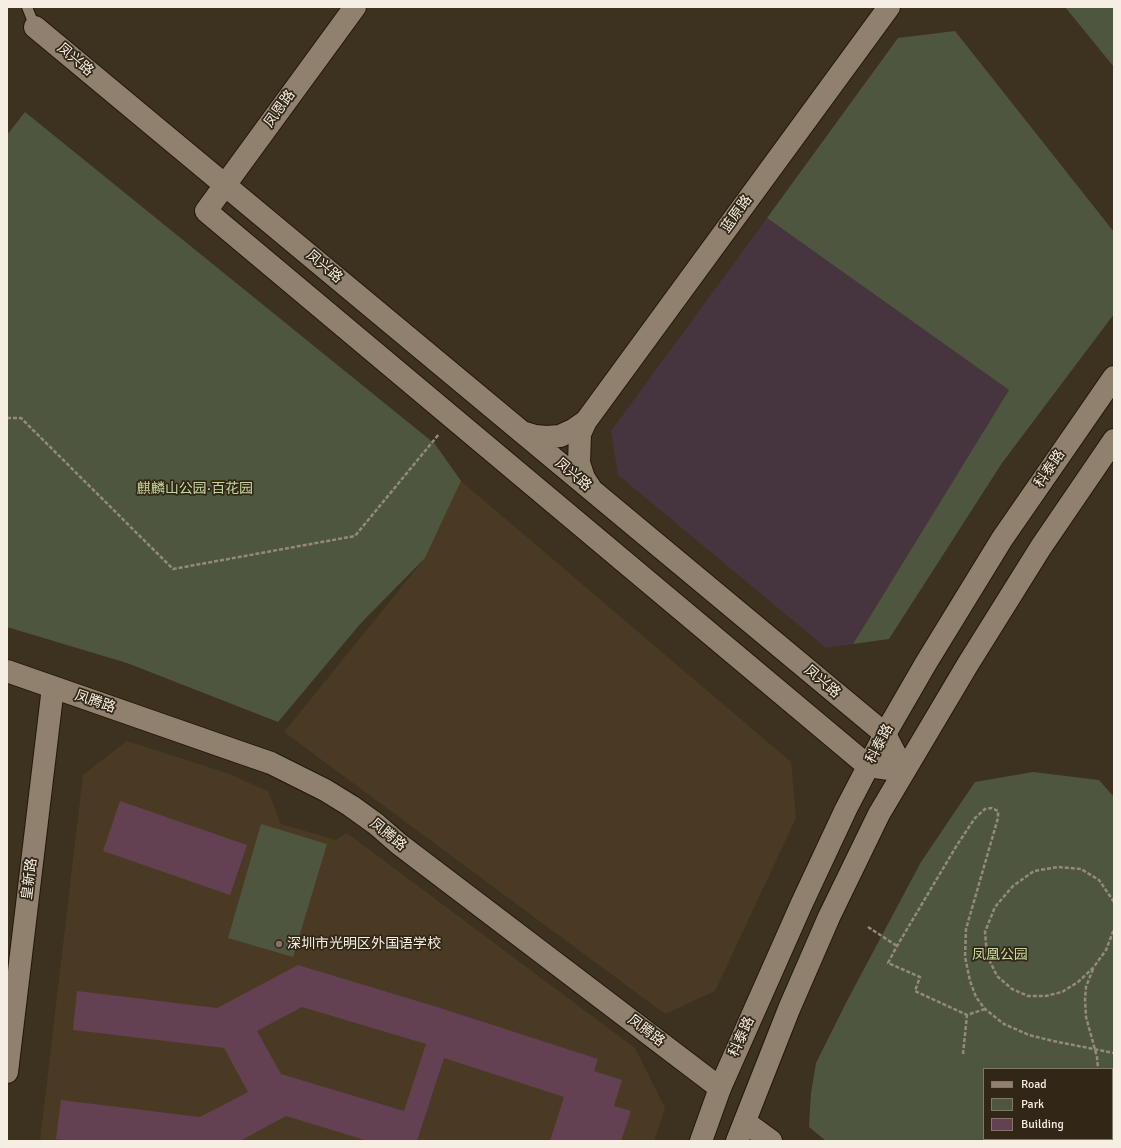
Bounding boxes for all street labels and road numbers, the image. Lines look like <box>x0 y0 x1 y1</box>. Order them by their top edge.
street label: 凤兴路 <box>54 40 96 80</box>
street label: 凤恩路 <box>261 87 299 131</box>
street label: 蓝原路 <box>718 192 756 236</box>
street label: 凤兴路 <box>303 247 345 287</box>
street label: 科泰路 <box>1031 447 1069 491</box>
street label: 凤兴路 <box>552 455 594 495</box>
street label: 凤兴路 <box>801 662 843 702</box>
street label: 凤腾路 <box>72 687 118 717</box>
street label: 科泰路 <box>863 722 897 766</box>
street label: 凤腾路 <box>366 815 410 855</box>
street label: 皇新路 <box>19 857 41 901</box>
street label: 凤腾路 <box>624 1012 668 1050</box>
street label: 科泰路 <box>726 1014 758 1060</box>

